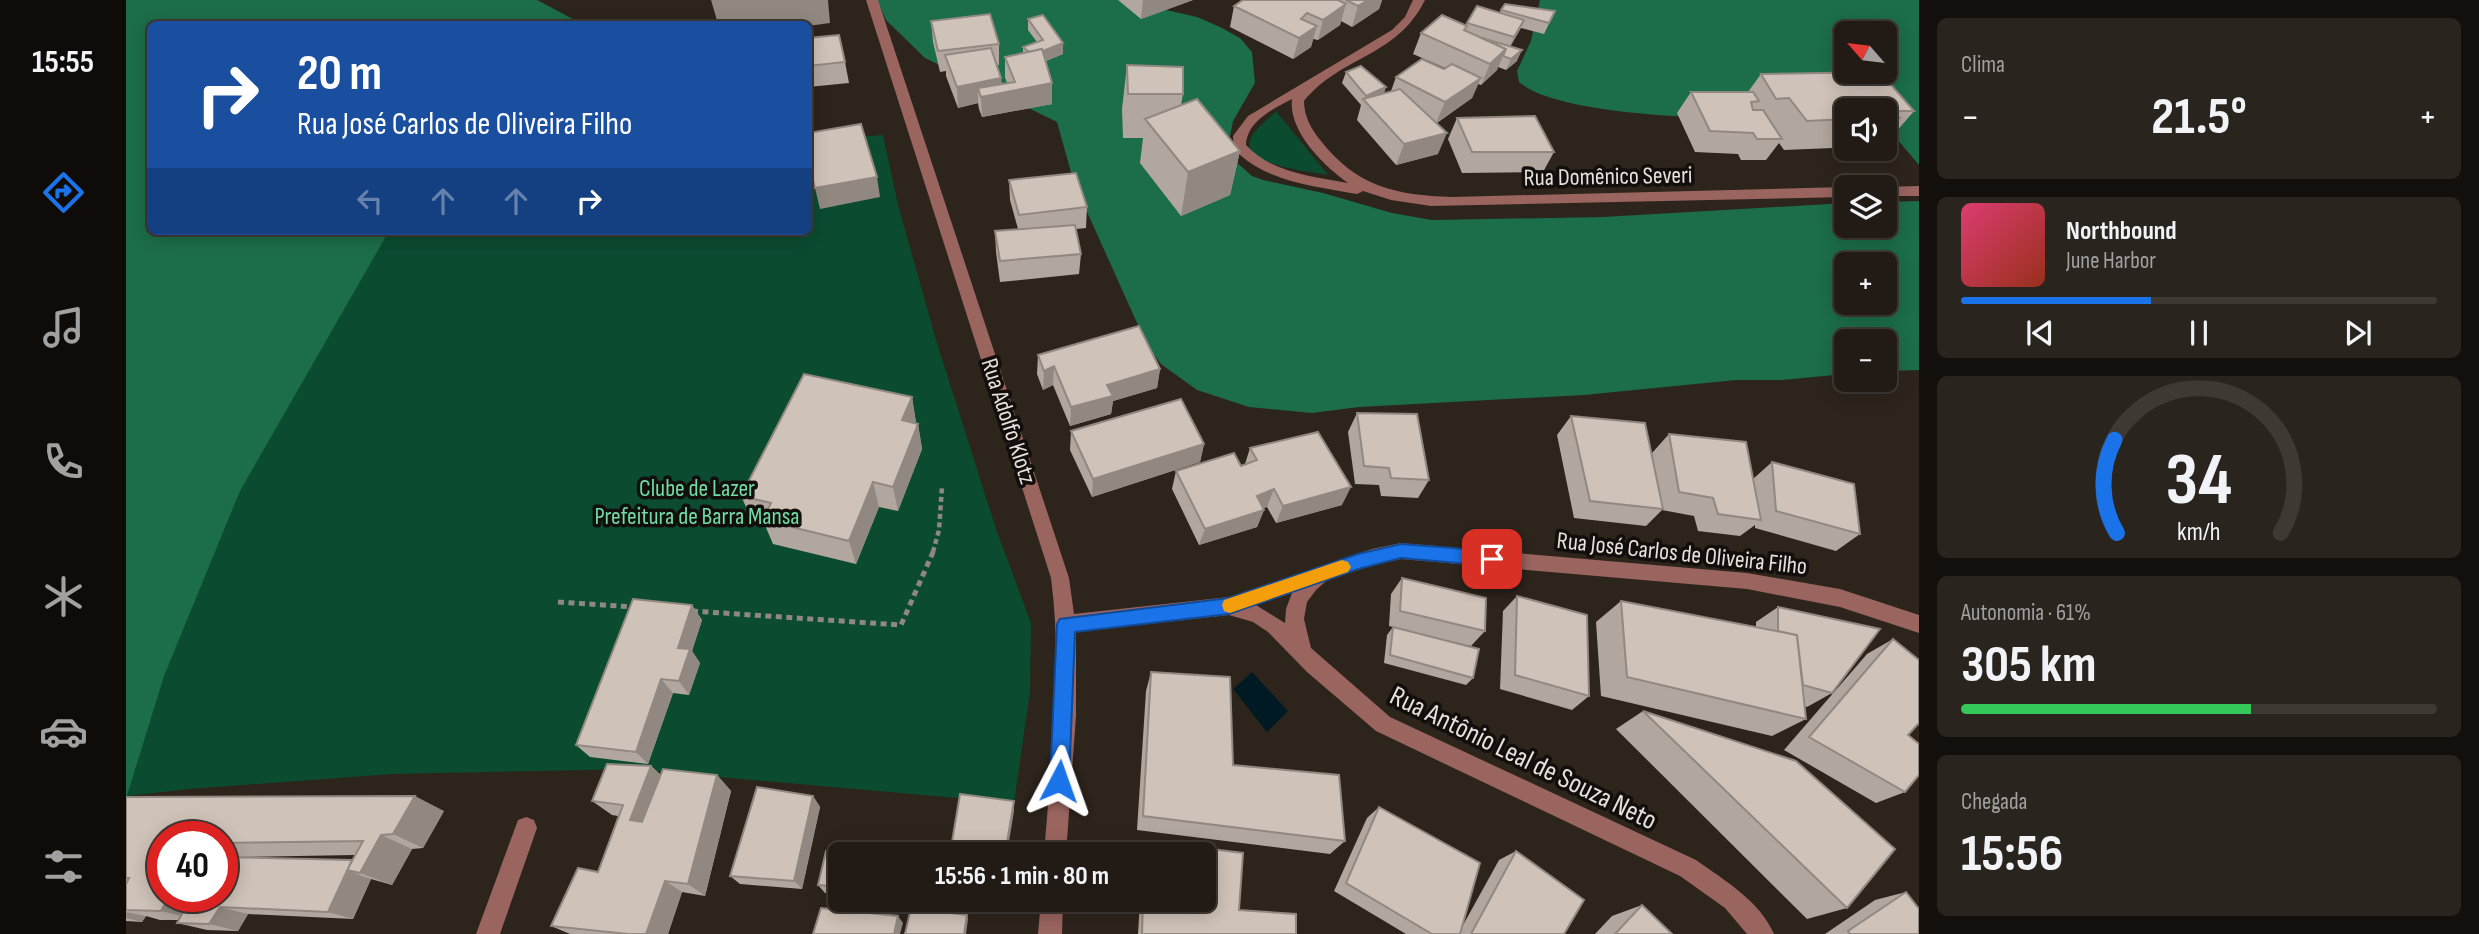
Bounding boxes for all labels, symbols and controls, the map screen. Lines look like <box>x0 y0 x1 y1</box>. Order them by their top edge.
north arrow <box>1834 21 1897 84</box>
map controls <box>1834 21 1897 392</box>
text: 15:55 <box>32 43 94 82</box>
text: 20 m <box>297 45 382 104</box>
icon: right <box>182 49 273 140</box>
text: Clima <box>1961 51 2005 79</box>
text: 21.5° <box>2151 86 2247 149</box>
text: − <box>1961 95 1980 140</box>
text: + <box>2418 95 2437 140</box>
button: sound <box>1834 98 1897 161</box>
text: Rua José Carlos de Oliveira Filho <box>297 105 632 144</box>
street label: Rua Domênico Severi <box>1523 161 1693 192</box>
icon: directions <box>39 168 88 217</box>
button: layers <box>1834 175 1897 238</box>
icon: left <box>351 182 389 220</box>
icon: ahead <box>424 182 462 220</box>
icon: ahead <box>497 182 535 220</box>
icon: right <box>570 182 608 220</box>
text: Northbound <box>2066 216 2177 247</box>
text: June Harbor <box>2066 247 2156 275</box>
button: + <box>1834 252 1897 315</box>
icon: music <box>39 303 88 352</box>
icon: previous <box>2021 314 2059 352</box>
icon: pause <box>2180 314 2218 352</box>
icon: next <box>2339 314 2377 352</box>
button: − <box>1834 329 1897 392</box>
street label: Rua Adolfo Klotz <box>975 355 1043 488</box>
icon: phone <box>39 437 88 486</box>
text: 34 <box>2166 437 2232 525</box>
park label: Clube de Lazer Prefeitura de Barra Mansa <box>594 474 800 531</box>
text: km/h <box>2177 517 2221 548</box>
street label: Rua José Carlos de Oliveira Filho <box>1555 526 1809 581</box>
pin <box>1462 529 1522 589</box>
icon: arrive <box>1473 540 1511 578</box>
icon: climate <box>39 572 88 621</box>
text: Autonomia · 61% <box>1961 599 2091 627</box>
text: 305 km <box>1961 634 2096 697</box>
street label: Rua Antônio Leal de Souza Neto <box>1384 679 1662 837</box>
icon: car <box>39 707 88 756</box>
position arrow <box>1022 744 1096 818</box>
text: Chegada <box>1961 788 2027 816</box>
speed limit sign: 40 <box>147 821 238 912</box>
text: 15:56 <box>1961 823 2063 886</box>
icon: filters <box>39 842 88 891</box>
text: 15:56 · 1 min · 80 m <box>935 861 1109 892</box>

